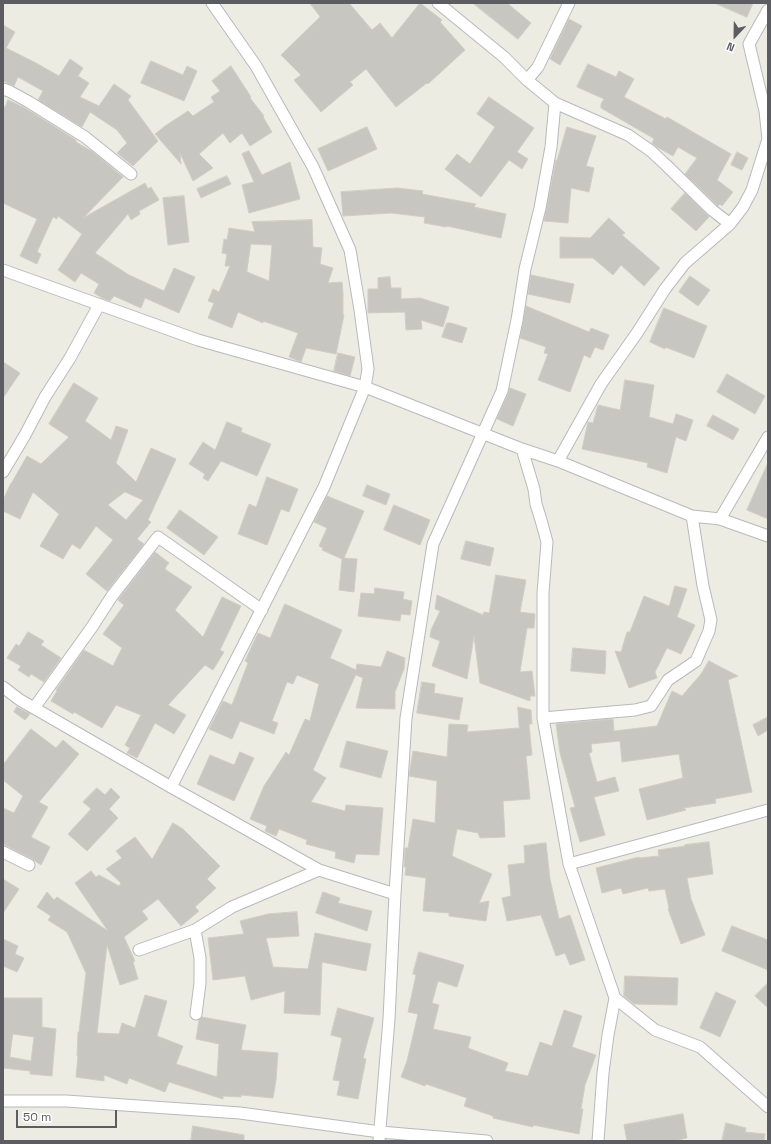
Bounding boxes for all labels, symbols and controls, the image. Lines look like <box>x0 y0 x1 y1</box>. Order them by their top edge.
north arrow <box>715 16 755 56</box>
text: N <box>724 39 737 55</box>
scale bar <box>18 1102 119 1128</box>
text: 50 m <box>23 1109 51 1125</box>

